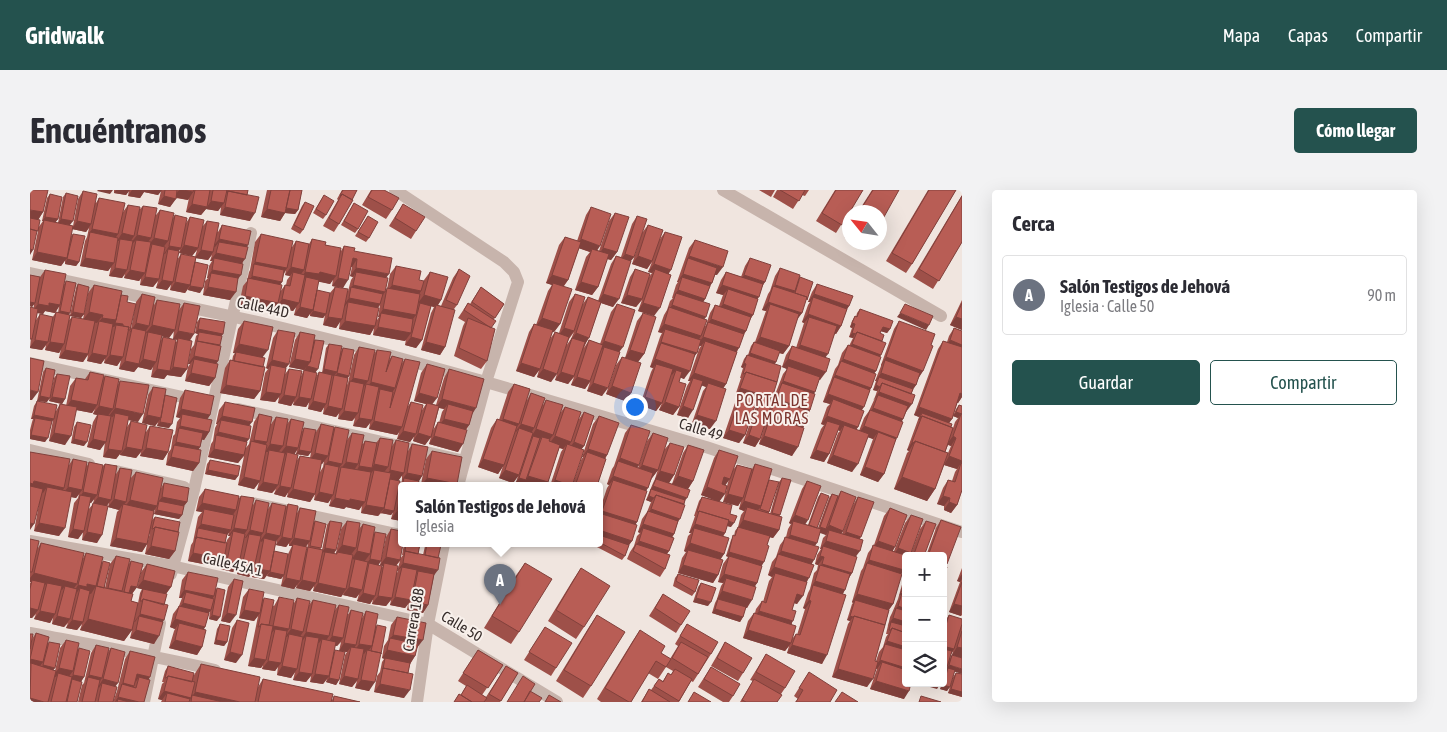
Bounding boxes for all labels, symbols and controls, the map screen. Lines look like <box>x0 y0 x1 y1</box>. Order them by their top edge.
text: Gridwalk <box>25 22 104 49</box>
text: Mapa <box>1223 25 1260 46</box>
text: Capas <box>1288 25 1328 46</box>
text: Compartir <box>1356 25 1422 46</box>
button: Cómo llegar <box>1294 108 1417 153</box>
text: Encuéntranos <box>30 110 206 150</box>
north arrow <box>842 205 887 250</box>
text: Cerca <box>1012 211 1055 235</box>
text: Salón Testigos de Jehová <box>1060 275 1230 297</box>
text: A <box>1025 286 1033 304</box>
text: 90 m <box>1367 286 1396 304</box>
street label: Calle 44D <box>235 293 291 321</box>
text: Iglesia · Calle 50 <box>1060 297 1154 315</box>
button: Guardar <box>1012 360 1200 405</box>
button: Compartir <box>1210 360 1397 405</box>
district label: PORTAL DE LAS MORAS <box>735 391 809 427</box>
your location <box>622 394 648 420</box>
street label: Calle 49 <box>677 414 725 444</box>
popup <box>398 482 603 547</box>
text: Salón Testigos de Jehová <box>415 495 586 517</box>
text: Iglesia <box>415 517 454 535</box>
street label: Calle 45A 1 <box>201 549 265 579</box>
map controls <box>902 552 947 687</box>
button: + <box>902 552 947 597</box>
pin: A <box>484 564 516 605</box>
street label: Carrera 18B <box>399 587 427 653</box>
button: − <box>902 597 947 642</box>
street label: Calle 50 <box>439 607 485 645</box>
button: layers <box>902 642 947 687</box>

